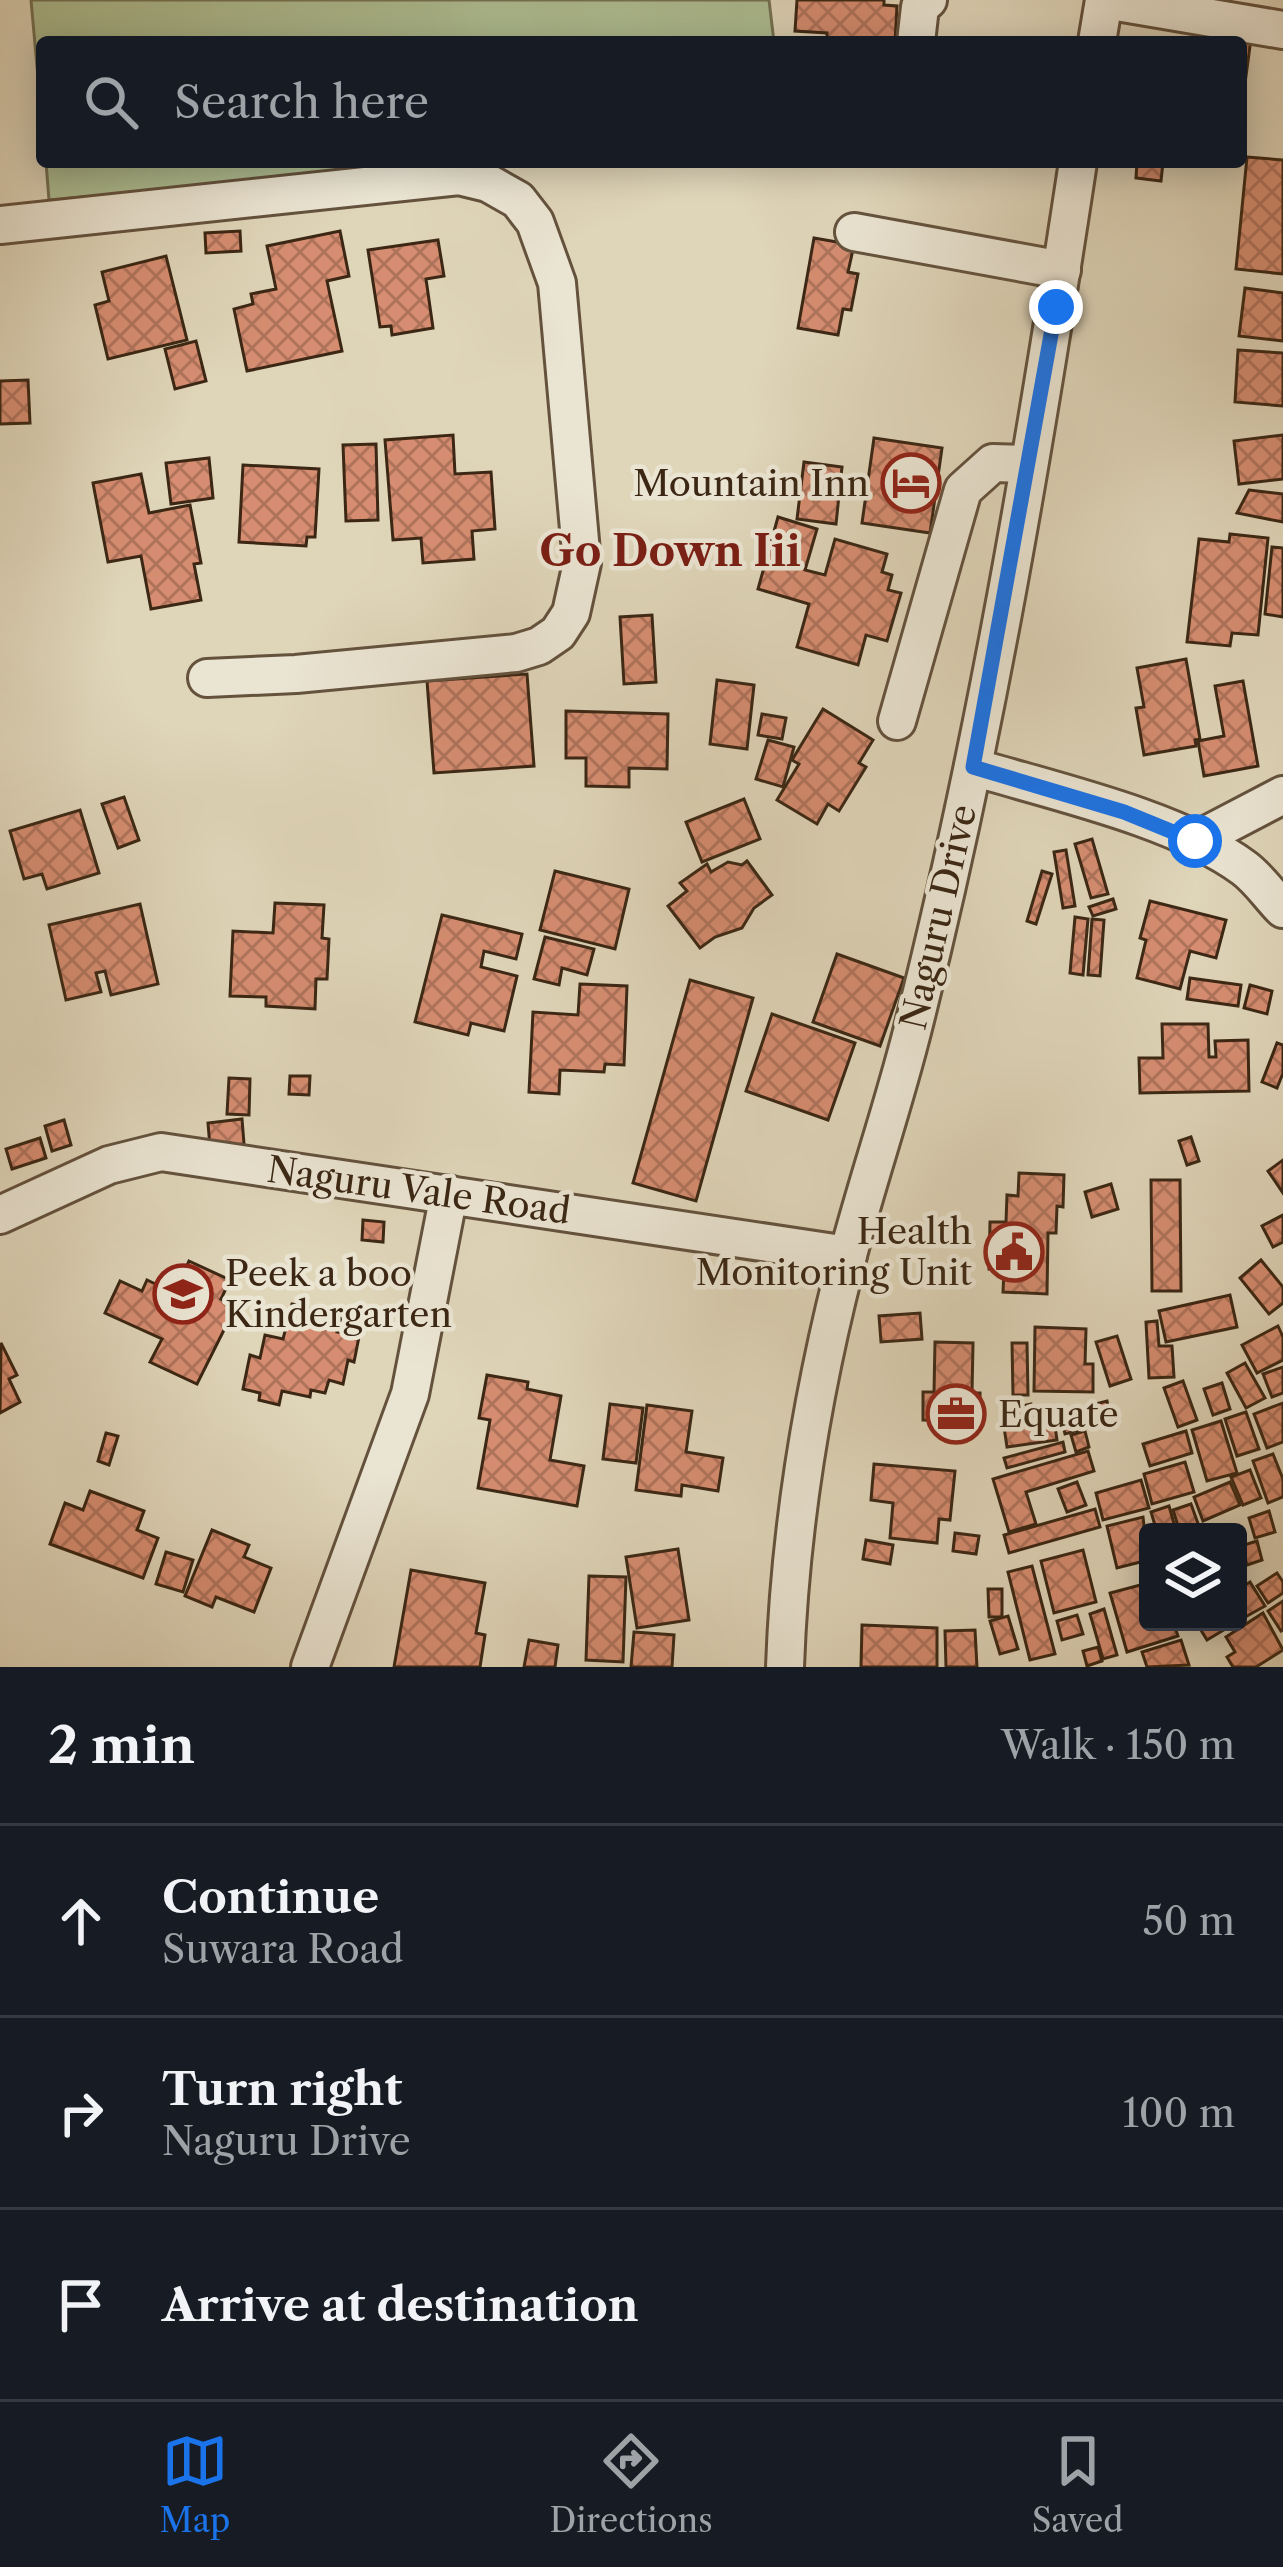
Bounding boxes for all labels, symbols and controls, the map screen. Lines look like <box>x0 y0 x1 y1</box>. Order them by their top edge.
search box <box>36 36 1247 168</box>
icon: search <box>78 69 144 135</box>
text: Search here <box>174 74 429 130</box>
route end <box>1029 280 1083 334</box>
hotel icon: Mountain Inn <box>880 452 942 514</box>
place label: Mountain Inn <box>633 461 869 505</box>
district label: Go Down Iii <box>539 525 801 577</box>
street label: Naguru Drive <box>891 800 985 1034</box>
route start <box>1168 814 1222 868</box>
street label: Naguru Vale Road <box>265 1147 573 1233</box>
place label: Health Monitoring Unit <box>696 1209 972 1294</box>
public building icon: Health Monitoring Unit <box>983 1221 1045 1283</box>
place label: Peek a boo Kindergarten <box>225 1251 452 1336</box>
school or university icon: Peek a boo Kindergarten <box>152 1263 214 1325</box>
office icon: Equate <box>925 1383 987 1445</box>
place label: Equate <box>998 1392 1119 1436</box>
map controls <box>1139 1523 1247 1631</box>
button: layers <box>1139 1523 1247 1631</box>
text: 2 min <box>48 1714 195 1776</box>
text: Walk · 150 m <box>1001 1721 1235 1769</box>
text: Continue <box>162 1869 379 1925</box>
icon: ahead <box>48 1888 114 1954</box>
text: 50 m <box>1142 1897 1235 1945</box>
text: Suwara Road <box>162 1925 404 1973</box>
text: Turn right <box>162 2061 402 2117</box>
icon: right <box>48 2080 114 2146</box>
text: 100 m <box>1122 2089 1235 2137</box>
text: Naguru Drive <box>162 2117 411 2165</box>
icon: arrive <box>48 2272 114 2338</box>
text: Arrive at destination <box>162 2277 639 2333</box>
tab: Map <box>160 2428 230 2541</box>
tab: Directions <box>550 2428 713 2541</box>
tab: Saved <box>1032 2428 1123 2541</box>

